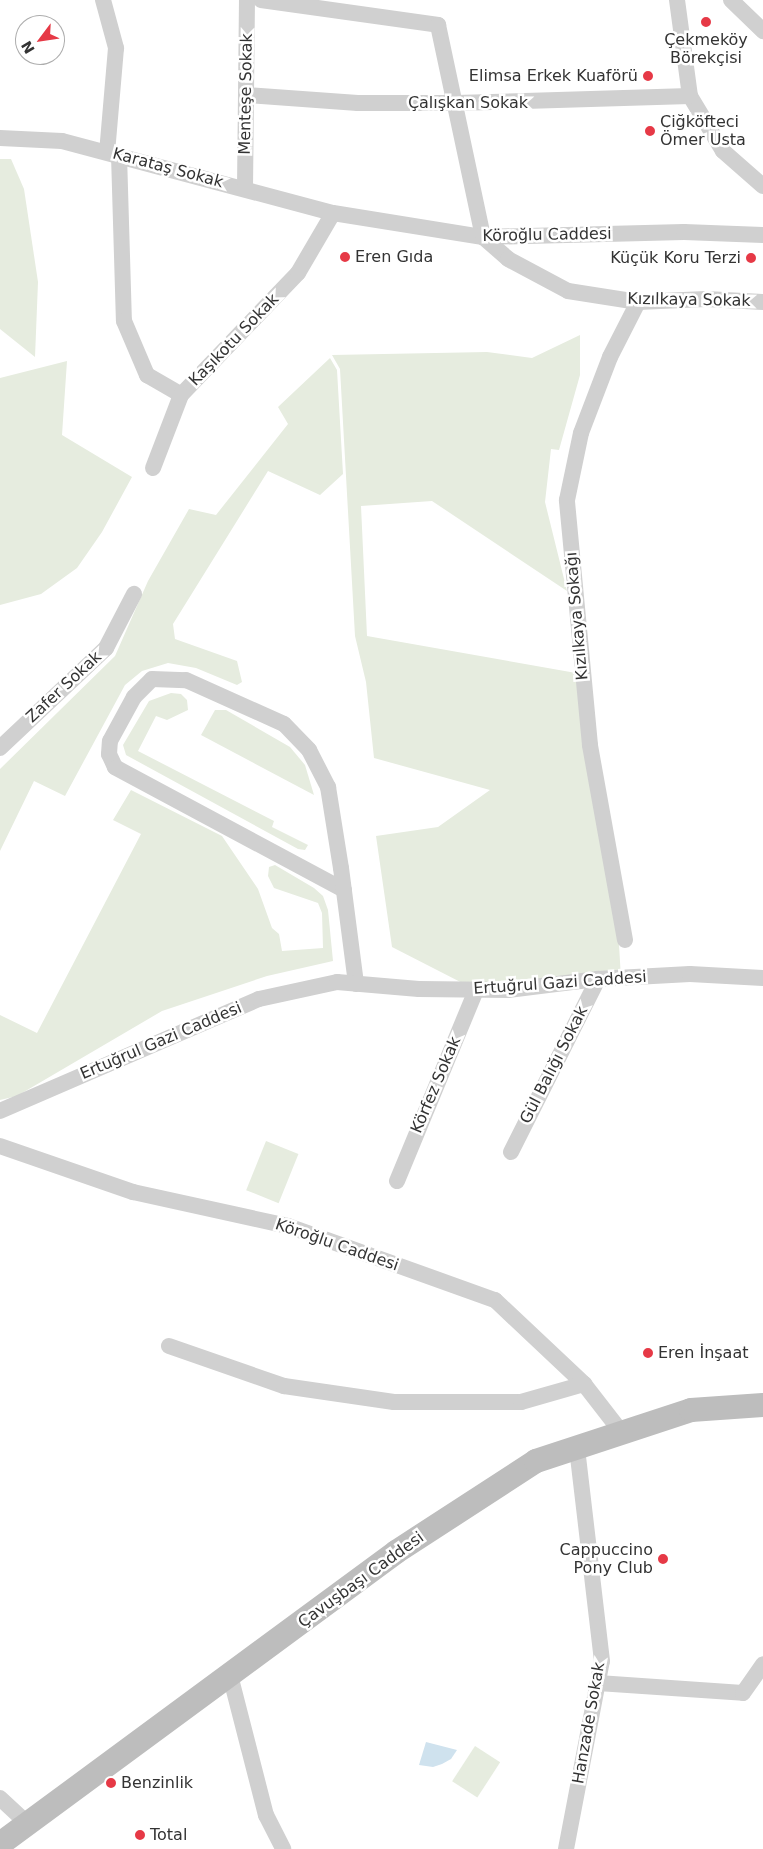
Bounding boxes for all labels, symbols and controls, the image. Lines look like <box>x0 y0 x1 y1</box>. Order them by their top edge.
north arrow <box>15 15 65 65</box>
marker: Çekmeköy Börekçisi <box>700 16 712 28</box>
place label: Çekmeköy Börekçisi <box>664 30 748 68</box>
street label: Menteşe Sokak <box>235 33 257 155</box>
text: N <box>18 38 38 56</box>
place label: Elimsa Erkek Kuaförü <box>469 66 638 86</box>
marker: Elimsa Erkek Kuaförü <box>642 70 654 82</box>
street label: Çalışkan Sokak <box>408 93 528 113</box>
place label: Çiğköfteci Ömer Usta <box>660 112 746 150</box>
marker: Çiğköfteci Ömer Usta <box>644 125 656 137</box>
street label: Karataş Sokak <box>111 144 225 192</box>
street label: Köroğlu Caddesi <box>482 224 612 246</box>
place label: Eren Gıda <box>355 247 433 267</box>
place label: Küçük Koru Terzi <box>610 248 741 268</box>
marker: Eren Gıda <box>339 251 351 263</box>
marker: Küçük Koru Terzi <box>745 252 757 264</box>
street label: Kızılkaya Sokak <box>627 289 751 311</box>
street label: Kaşıkotu Sokak <box>185 290 283 390</box>
street label: Kızılkaya Sokağı <box>562 551 592 681</box>
street label: Zafer Sokak <box>22 647 106 727</box>
street label: Ertuğrul Gazi Caddesi <box>473 967 647 999</box>
street label: Ertuğrul Gazi Caddesi <box>77 998 245 1084</box>
street label: Gül Balığı Sokak <box>516 1003 592 1127</box>
street label: Körfez Sokak <box>407 1034 465 1136</box>
street label: Köroğlu Caddesi <box>273 1215 401 1275</box>
place label: Eren İnşaat <box>658 1343 748 1363</box>
marker: Eren İnşaat <box>642 1347 654 1359</box>
street label: Çavuşbaşı Caddesi <box>294 1528 428 1632</box>
place label: Cappuccino Pony Club <box>560 1540 653 1578</box>
marker: Cappuccino Pony Club <box>657 1553 669 1565</box>
street label: Hanzade Sokak <box>569 1661 609 1785</box>
place label: Benzinlik <box>121 1773 193 1793</box>
marker: Benzinlik <box>105 1777 117 1789</box>
place label: Total <box>150 1825 187 1845</box>
marker: Total <box>134 1829 146 1841</box>

